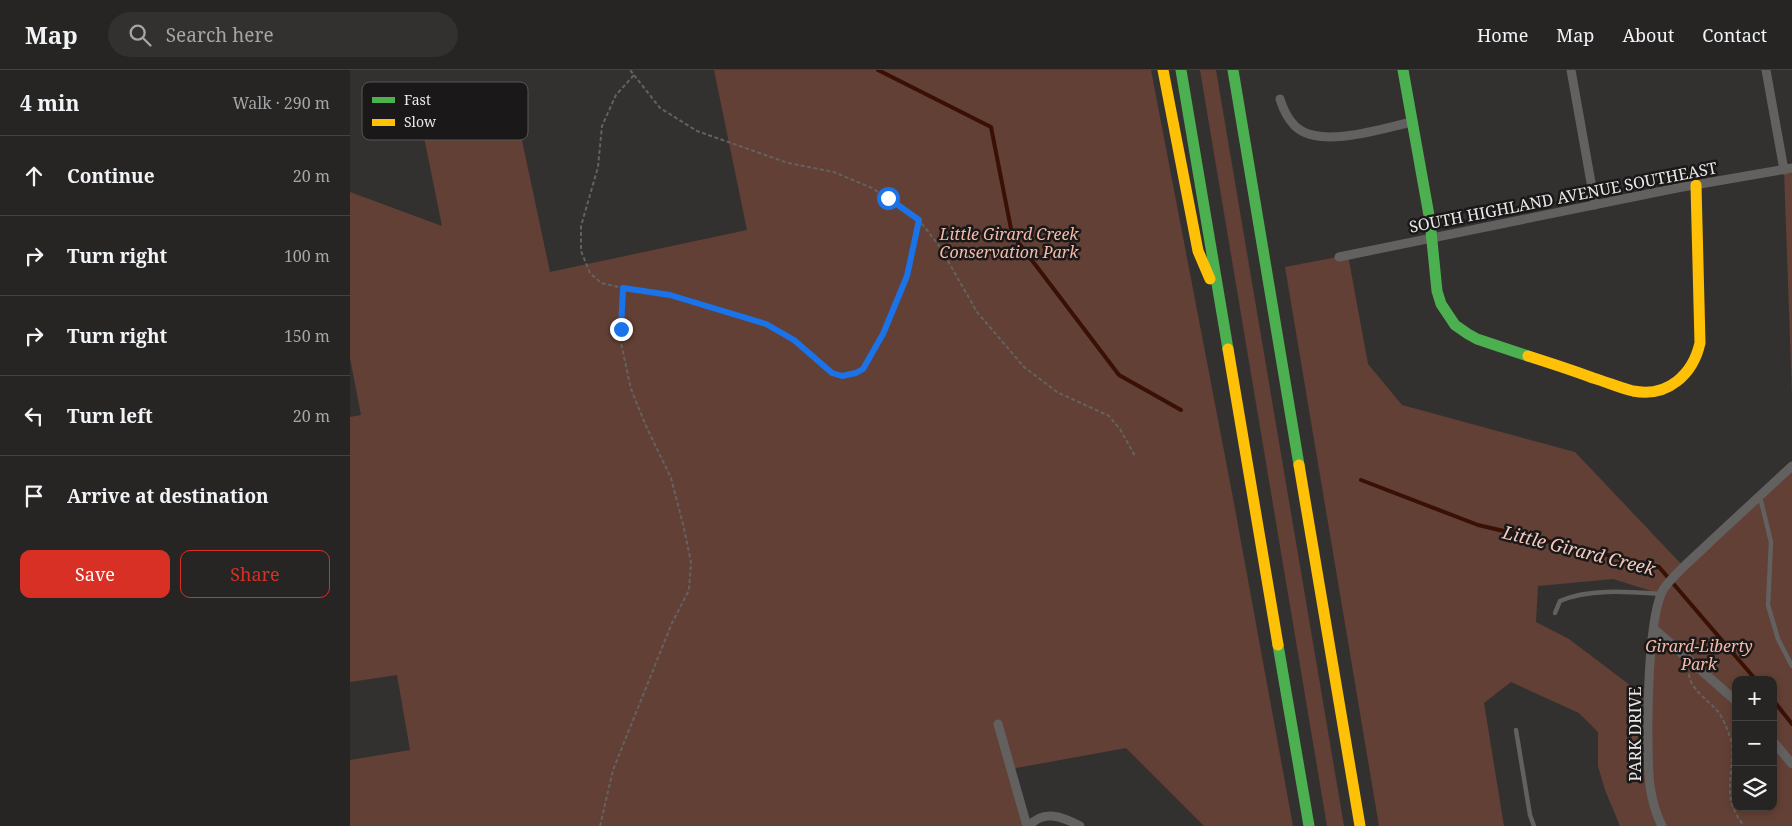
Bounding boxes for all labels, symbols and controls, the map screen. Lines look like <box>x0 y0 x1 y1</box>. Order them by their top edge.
search box <box>108 12 458 57</box>
text: Map <box>25 18 78 51</box>
icon: search <box>126 21 154 49</box>
text: Search here <box>166 22 274 48</box>
text: Home <box>1477 23 1528 47</box>
text: Map <box>1556 23 1594 47</box>
text: About <box>1622 23 1674 47</box>
text: Contact <box>1702 23 1767 47</box>
legend <box>362 82 528 140</box>
text: 4 min <box>20 89 79 117</box>
text: Fast <box>404 90 431 109</box>
text: Walk · 290 m <box>233 92 330 114</box>
text: Slow <box>404 112 437 131</box>
street label: SOUTH HIGHLAND AVENUE SOUTHEAST <box>1407 156 1719 238</box>
icon: ahead <box>20 162 48 190</box>
text: Continue <box>67 163 155 189</box>
text: 20 m <box>293 165 330 187</box>
route start <box>877 187 900 210</box>
park label: Little Girard Creek Conservation Park <box>939 223 1079 263</box>
icon: right <box>20 242 48 270</box>
text: Turn right <box>67 243 167 269</box>
text: 100 m <box>284 245 330 267</box>
route end <box>610 318 633 341</box>
icon: right <box>20 322 48 350</box>
text: Turn right <box>67 323 167 349</box>
text: 150 m <box>284 325 330 347</box>
icon: left <box>20 402 48 430</box>
text: Turn left <box>67 403 153 429</box>
text: 20 m <box>293 405 330 427</box>
icon: arrive <box>20 482 48 510</box>
text: Arrive at destination <box>67 483 269 509</box>
water label: Little Girard Creek <box>1499 519 1658 581</box>
button: Save <box>20 550 170 598</box>
button: Share <box>180 550 330 598</box>
park label: Girard-Liberty Park <box>1645 635 1753 675</box>
map controls <box>1732 676 1777 811</box>
button: + <box>1732 676 1777 721</box>
street label: PARK DRIVE <box>1624 687 1646 781</box>
button: − <box>1732 721 1777 766</box>
button: layers <box>1732 766 1777 811</box>

